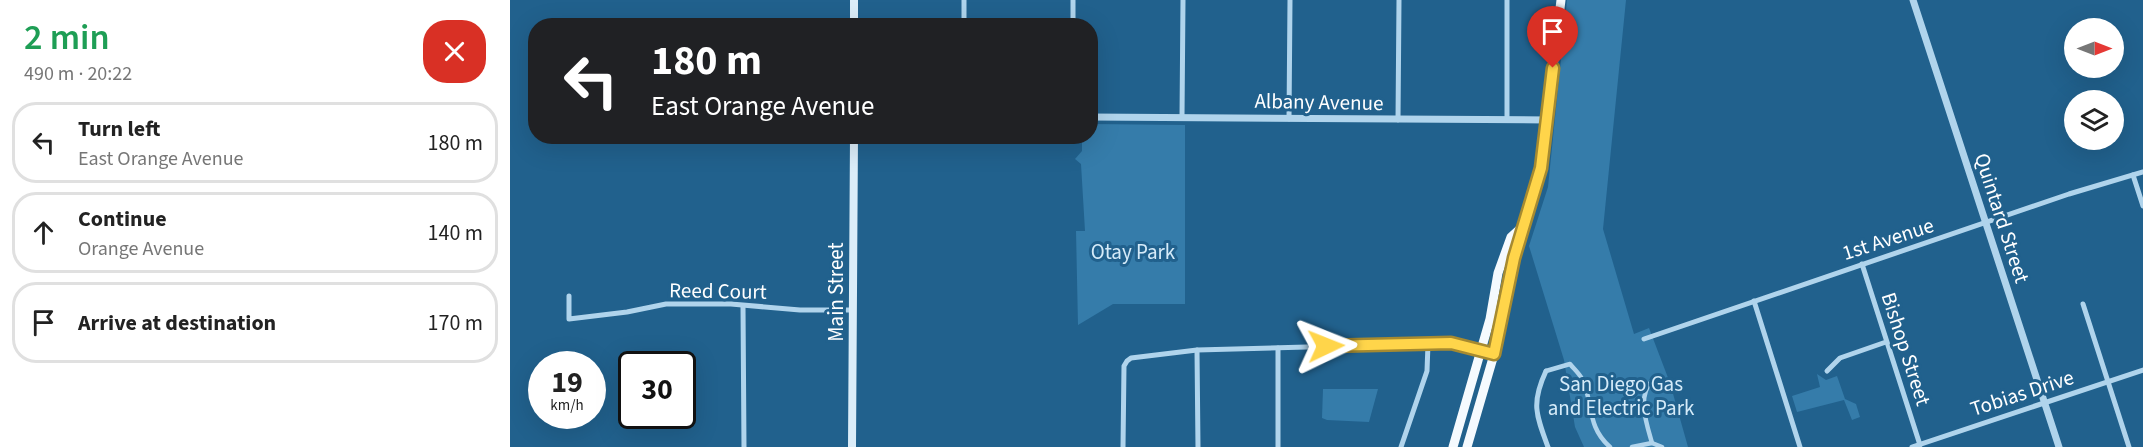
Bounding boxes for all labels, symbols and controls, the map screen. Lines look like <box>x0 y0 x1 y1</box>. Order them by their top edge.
pin <box>1527 6 1578 68</box>
text: 2 min <box>24 12 110 63</box>
icon: arrive <box>1536 15 1569 48</box>
north arrow <box>2064 18 2124 78</box>
map controls <box>2064 18 2124 150</box>
button: close <box>423 20 486 83</box>
text: 180 m <box>651 31 762 91</box>
icon: left <box>552 42 630 120</box>
text: 490 m · 20:22 <box>24 60 132 88</box>
street label: Albany Avenue <box>1254 86 1384 118</box>
text: East Orange Avenue <box>651 87 874 126</box>
button: layers <box>2064 90 2124 150</box>
text: Turn left <box>78 113 160 145</box>
icon: left <box>27 126 60 159</box>
text: 180 m <box>428 127 483 159</box>
text: East Orange Avenue <box>78 145 244 173</box>
street label: Quintard Street <box>1967 149 2037 287</box>
text: Continue <box>78 203 167 235</box>
street label: 1st Avenue <box>1838 210 1938 268</box>
icon: ahead <box>27 216 60 249</box>
text: 140 m <box>428 217 483 249</box>
text: Orange Avenue <box>78 235 204 263</box>
park label: Otay Park <box>1091 237 1176 267</box>
street label: Main Street <box>821 242 851 342</box>
street label: Reed Court <box>669 275 767 307</box>
street label: Bishop Street <box>1874 288 1938 410</box>
icon: arrive <box>27 306 60 339</box>
text: Arrive at destination <box>78 307 276 339</box>
text: 170 m <box>428 307 483 339</box>
position arrow <box>1294 314 1358 378</box>
speed limit sign: 30 <box>618 351 696 429</box>
text: 19 <box>551 361 583 404</box>
street label: Tobias Drive <box>1966 362 2078 424</box>
park label: San Diego Gas and Electric Park <box>1548 369 1695 423</box>
text: km/h <box>550 395 584 416</box>

